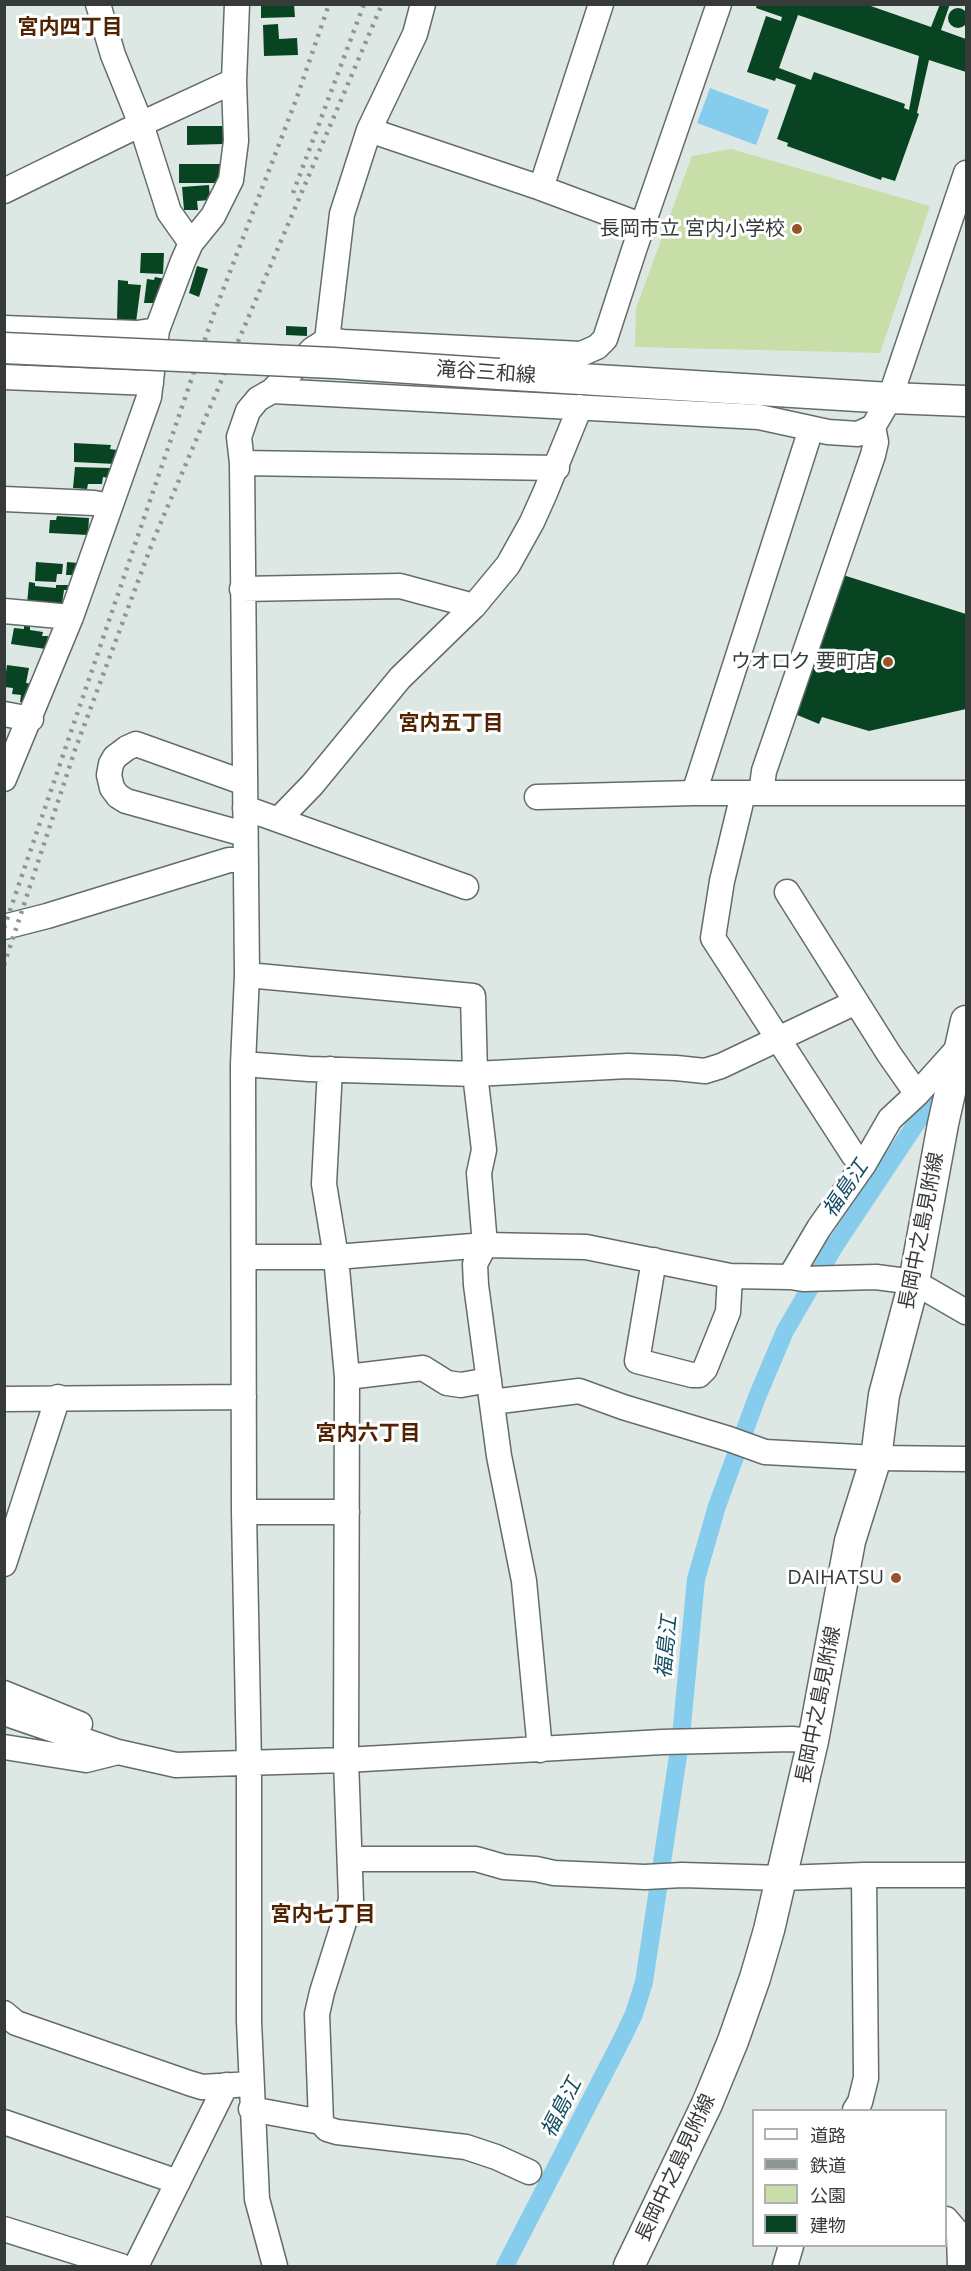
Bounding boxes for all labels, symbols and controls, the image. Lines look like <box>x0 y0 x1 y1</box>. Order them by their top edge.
district label: 宮内四丁目 <box>18 15 122 41</box>
place label: 長岡市立 宮内小学校 <box>600 217 785 241</box>
marker: 長岡市立 宮内小学校 <box>790 222 804 236</box>
street label: 滝谷三和線 <box>435 358 537 388</box>
place label: ウオロク 要町店 <box>731 650 876 674</box>
marker: ウオロク 要町店 <box>881 655 895 669</box>
district label: 宮内五丁目 <box>399 711 503 737</box>
street label: 長岡中之島見附線 <box>895 1150 949 1312</box>
water label: 福島江 <box>818 1156 874 1222</box>
district label: 宮内六丁目 <box>316 1421 420 1447</box>
place label: DAIHATSU <box>787 1566 884 1590</box>
marker: DAIHATSU <box>889 1571 903 1585</box>
water label: 福島江 <box>651 1614 683 1680</box>
street label: 長岡中之島見附線 <box>792 1624 846 1786</box>
district label: 宮内七丁目 <box>271 1902 375 1928</box>
water label: 福島江 <box>536 2074 588 2142</box>
street label: 長岡中之島見附線 <box>631 2090 721 2246</box>
legend <box>752 2109 947 2247</box>
text: 道路 <box>810 2123 846 2147</box>
text: 鉄道 <box>810 2153 846 2177</box>
text: 公園 <box>810 2183 846 2207</box>
text: 建物 <box>810 2213 846 2237</box>

